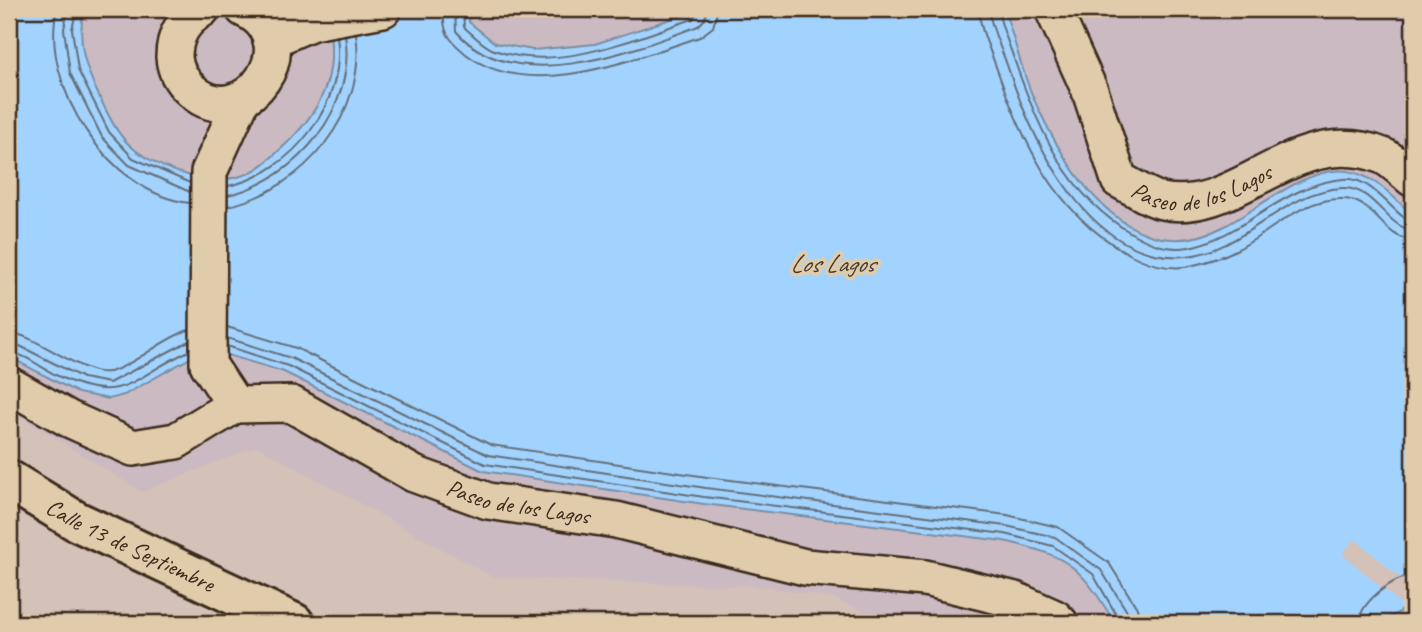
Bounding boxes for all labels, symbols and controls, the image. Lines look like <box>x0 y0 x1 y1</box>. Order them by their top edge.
street label: Paseo de los Lagos <box>1126 156 1278 218</box>
water label: Los Lagos <box>790 247 878 280</box>
street label: Paseo de los Lagos <box>442 472 594 531</box>
street label: Calle 13 de Septiembre <box>41 491 221 600</box>

